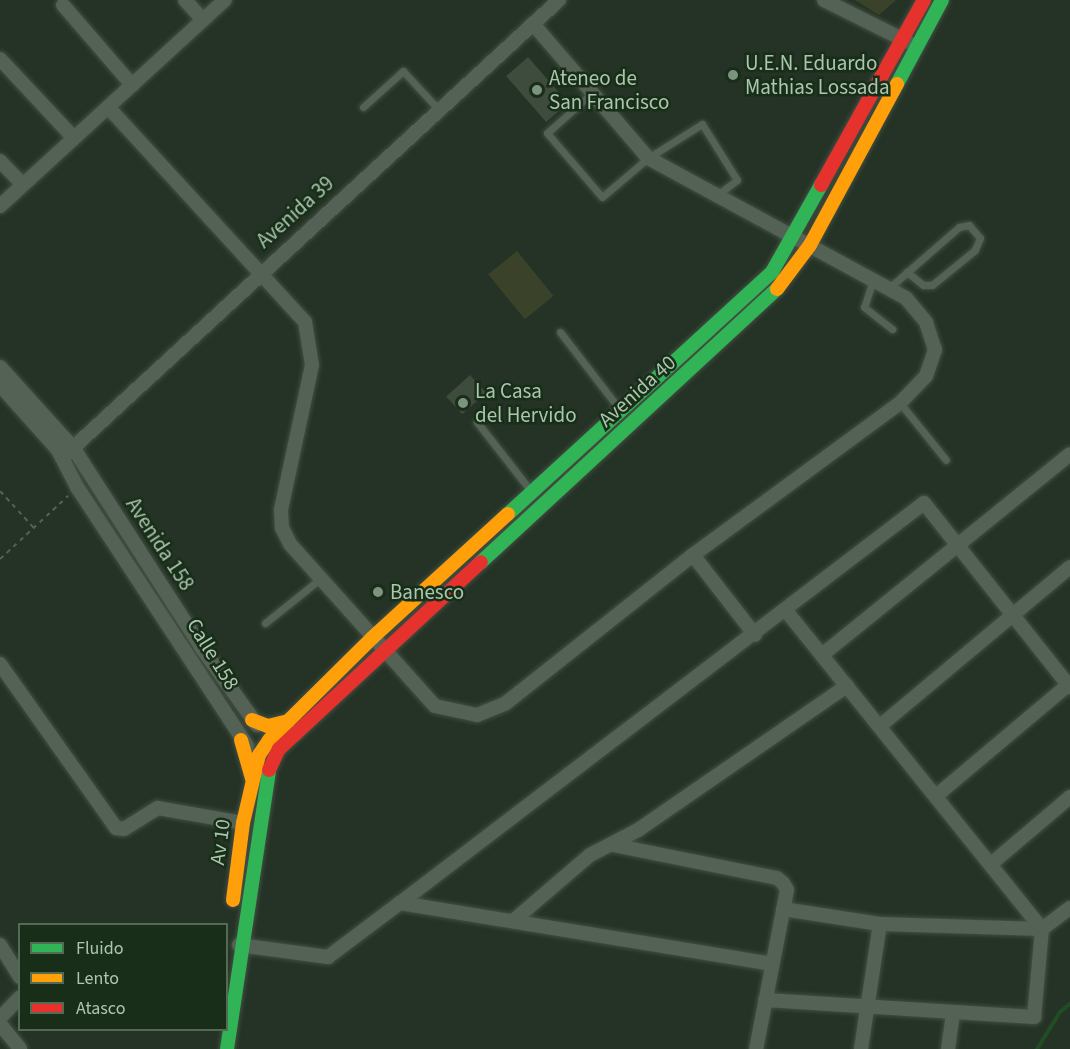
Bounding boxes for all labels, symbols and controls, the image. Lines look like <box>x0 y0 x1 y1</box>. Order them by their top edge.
place label: U.E.N. Eduardo Mathias Lossada <box>745 50 890 100</box>
place label: Ateneo de San Francisco <box>549 65 669 115</box>
marker: U.E.N. Eduardo Mathias Lossada <box>726 68 740 82</box>
marker: Ateneo de San Francisco <box>530 83 544 97</box>
street label: Avenida 39 <box>251 171 339 253</box>
street label: Avenida 40 <box>593 350 681 432</box>
place label: La Casa del Hervido <box>475 378 577 428</box>
marker: La Casa del Hervido <box>456 396 470 410</box>
street label: Avenida 158 <box>121 493 199 595</box>
place label: Banesco <box>390 579 464 605</box>
marker: Banesco <box>371 585 385 599</box>
street label: Calle 158 <box>181 614 245 694</box>
street label: Av 10 <box>204 817 236 867</box>
legend <box>18 923 228 1031</box>
text: Fluido <box>76 936 123 961</box>
text: Lento <box>76 966 119 991</box>
text: Atasco <box>76 996 125 1021</box>

